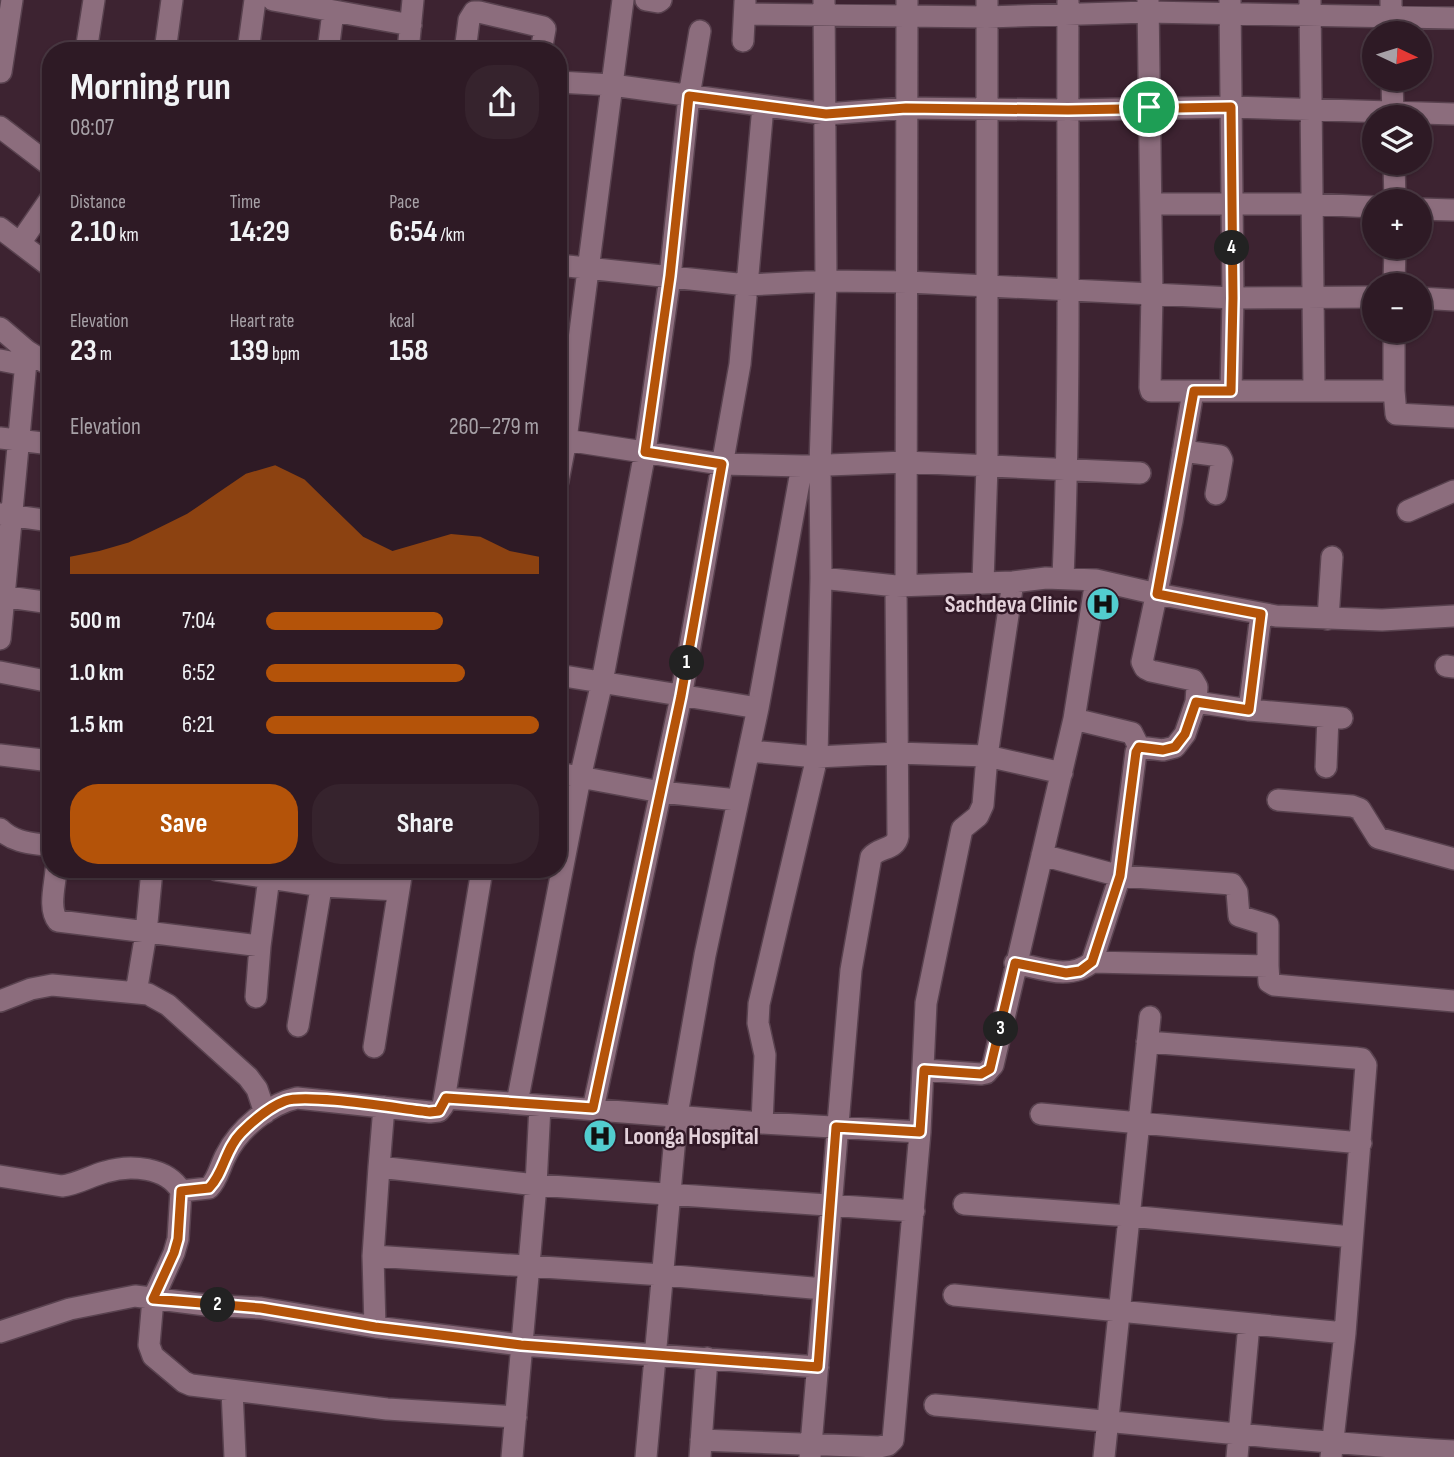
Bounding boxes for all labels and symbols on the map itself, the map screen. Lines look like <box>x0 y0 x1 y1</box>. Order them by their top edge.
north arrow <box>1362 21 1432 91</box>
pin <box>1119 77 1179 137</box>
pin: 4 <box>1214 230 1250 266</box>
hospital icon: Sachdeva Clinic <box>1084 585 1122 623</box>
place label: Sachdeva Clinic <box>945 590 1078 619</box>
pin: 1 <box>670 646 704 680</box>
pin: 3 <box>984 1012 1018 1046</box>
hospital icon: Loonga Hospital <box>581 1117 619 1155</box>
place label: Loonga Hospital <box>624 1122 759 1151</box>
pin: 2 <box>200 1288 235 1322</box>

